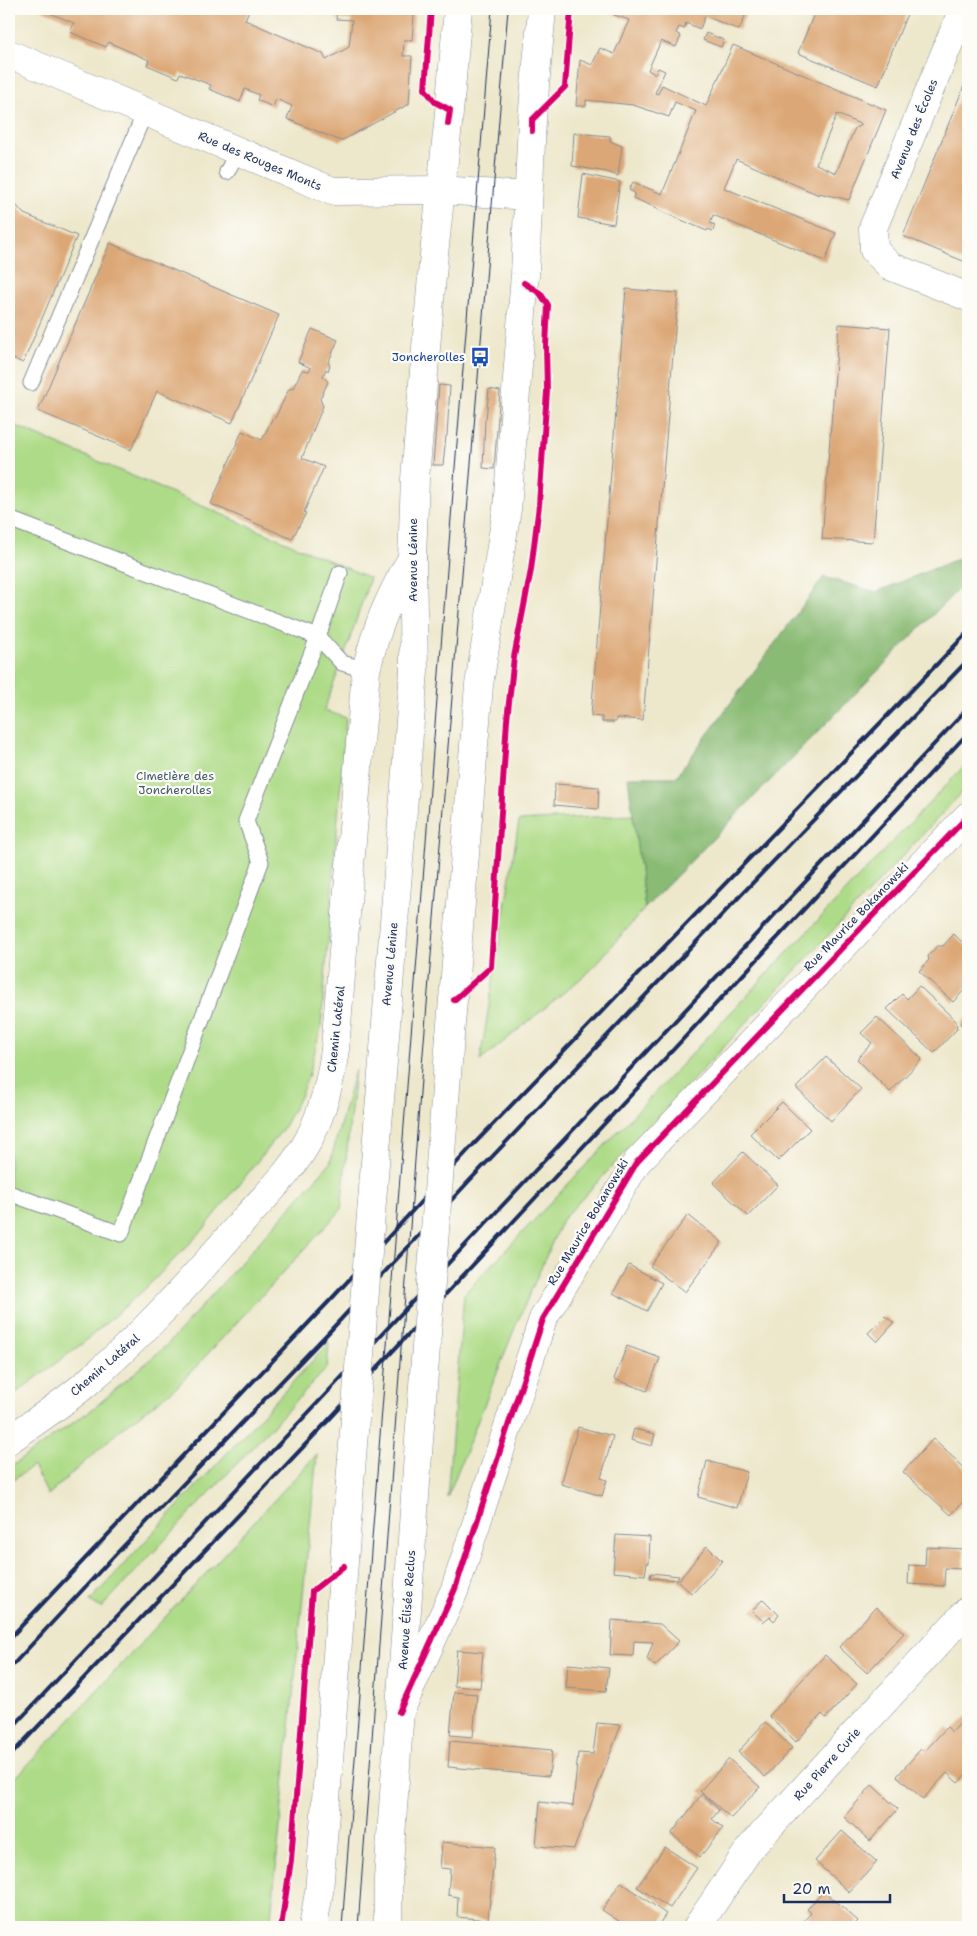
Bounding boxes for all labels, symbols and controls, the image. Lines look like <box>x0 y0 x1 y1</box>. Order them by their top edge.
street label: Avenue des Écoles <box>887 76 941 182</box>
street label: Rue des Rouges Monts <box>196 128 324 194</box>
bus stop icon: Joncherolles <box>469 346 491 368</box>
place label: Joncherolles <box>392 349 465 365</box>
street label: Avenue Lénine <box>405 518 421 602</box>
park label: Cimetière des Joncherolles <box>136 768 214 798</box>
street label: Rue Maurice Bokanowski <box>800 859 912 975</box>
street label: Avenue Lénine <box>378 921 402 1007</box>
street label: Chemin Latéral <box>323 984 349 1073</box>
street label: Rue Maurice Bokanowski <box>544 1156 632 1288</box>
street label: Chemin Latéral <box>67 1330 143 1400</box>
street label: Avenue Élisée Reclus <box>395 1549 419 1671</box>
street label: Rue Pierre Curie <box>790 1724 864 1804</box>
scale bar <box>784 1871 891 1903</box>
text: 20 m <box>792 1879 831 1899</box>

